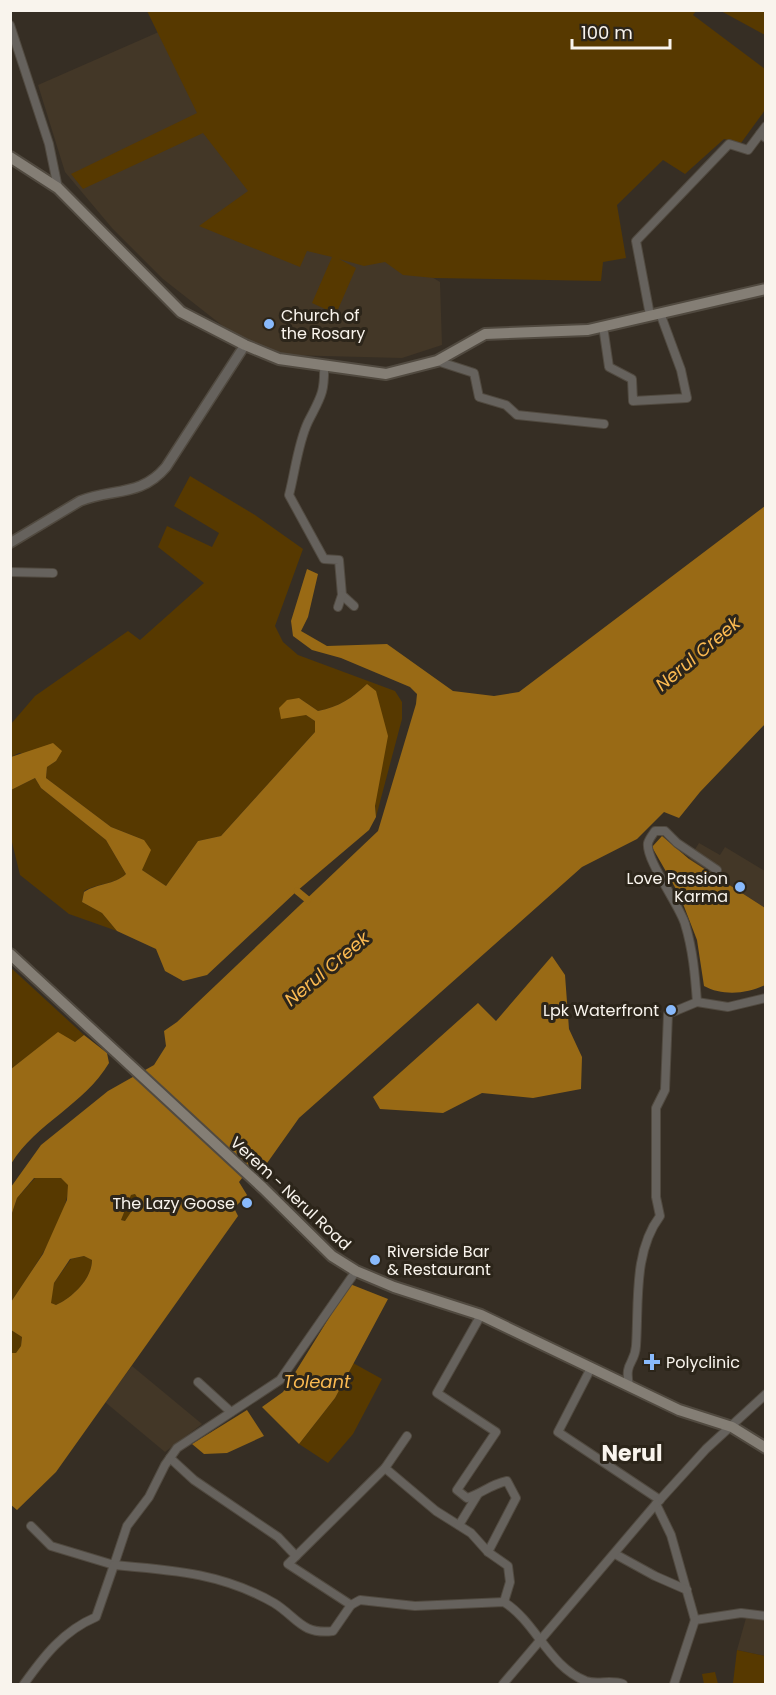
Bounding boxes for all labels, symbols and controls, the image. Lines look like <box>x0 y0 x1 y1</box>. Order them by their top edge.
scale bar <box>572 12 670 50</box>
text: 100 m <box>581 20 633 45</box>
place label: Church of the Rosary <box>281 304 365 345</box>
marker: Church of the Rosary <box>262 317 276 331</box>
water label: Nerul Creek <box>650 610 746 697</box>
place label: Love Passion Karma <box>626 867 728 908</box>
marker: Love Passion Karma <box>733 880 747 894</box>
water label: Nerul Creek <box>279 925 375 1012</box>
place label: Lpk Waterfront <box>543 999 659 1022</box>
marker: Lpk Waterfront <box>664 1003 678 1017</box>
street label: Verem - Nerul Road <box>225 1131 356 1256</box>
place label: The Lazy Goose <box>112 1192 235 1215</box>
marker: The Lazy Goose <box>240 1196 254 1210</box>
place label: Riverside Bar & Restaurant <box>387 1240 491 1281</box>
marker: Riverside Bar & Restaurant <box>368 1253 382 1267</box>
place label: Polyclinic <box>666 1351 740 1374</box>
marker: Polyclinic <box>643 1353 661 1371</box>
water label: Toleant <box>283 1369 351 1394</box>
district label: Nerul <box>602 1438 662 1469</box>

